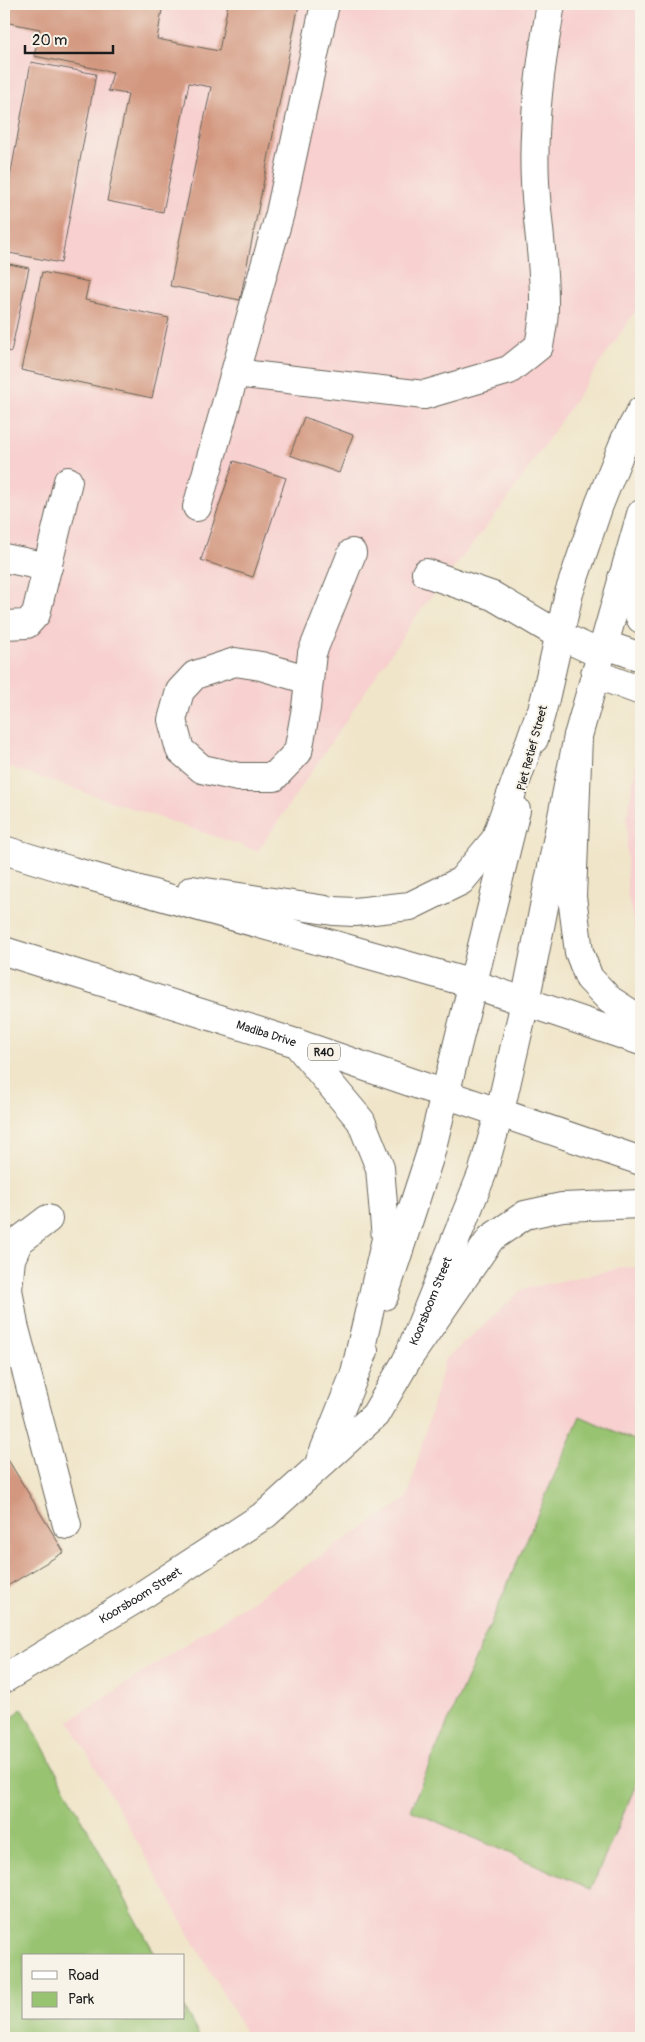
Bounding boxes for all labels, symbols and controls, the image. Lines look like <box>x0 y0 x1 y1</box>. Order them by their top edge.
scale bar <box>25 22 112 54</box>
text: 20 m <box>32 31 67 50</box>
street label: Piet Retief Street <box>514 704 551 793</box>
street label: Madiba Drive <box>234 1018 298 1051</box>
road number: R40 <box>308 1044 340 1060</box>
street label: Koorsboom Street <box>407 1255 456 1348</box>
street label: Koorsboom Street <box>97 1564 185 1627</box>
legend <box>22 1954 185 2020</box>
text: Road <box>68 1966 99 1985</box>
text: Park <box>68 1990 95 2009</box>

